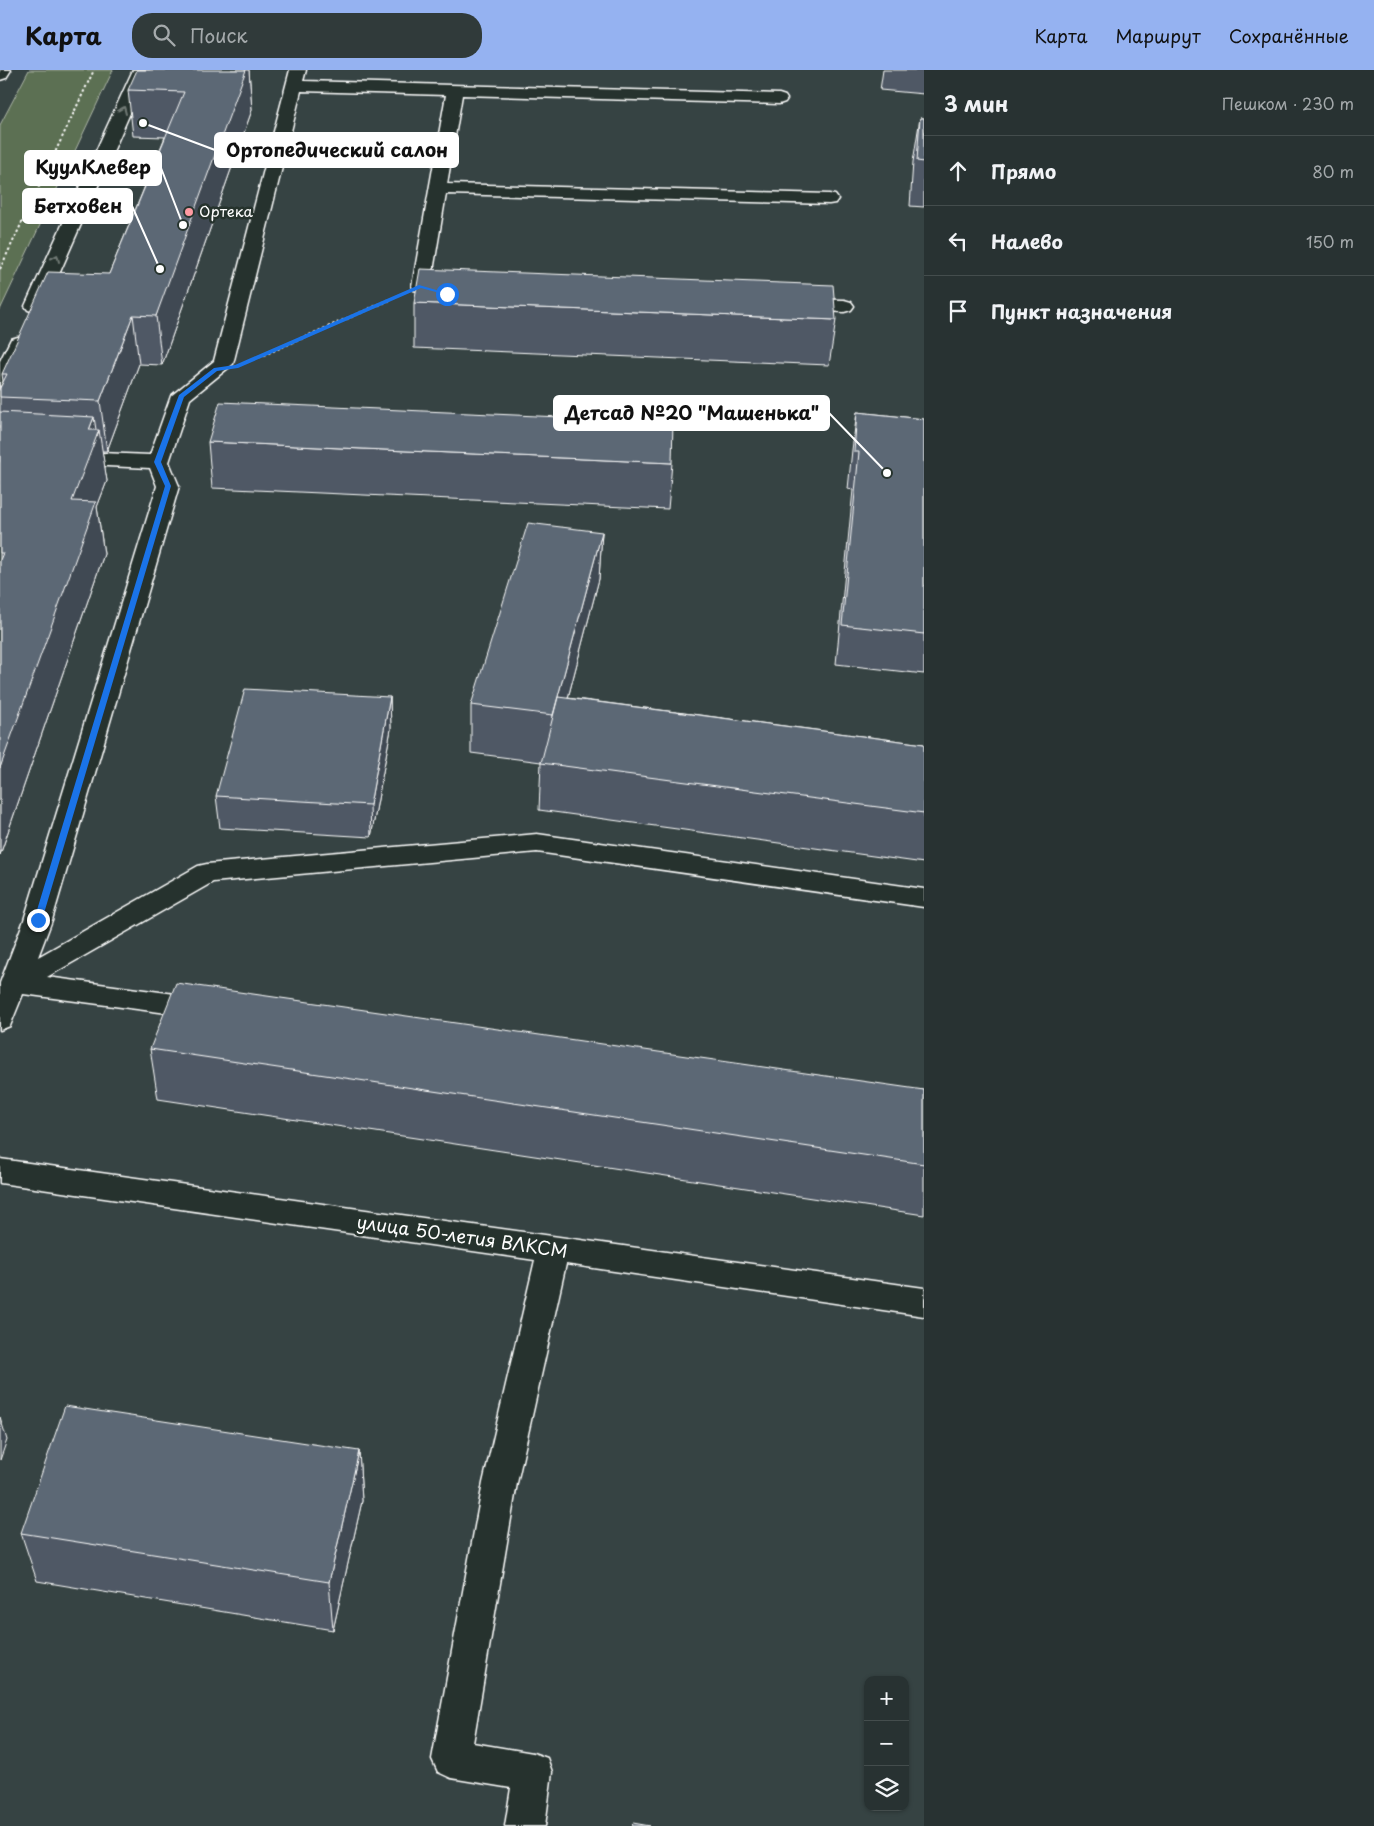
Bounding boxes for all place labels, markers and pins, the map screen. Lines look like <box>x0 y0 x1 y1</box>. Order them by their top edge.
callout: Ортопедический салон <box>215 133 458 167</box>
callout: КуулКлевер <box>25 151 161 185</box>
callout: Бетховен <box>23 189 132 223</box>
place label: Ортека <box>199 199 253 222</box>
marker: Ортека <box>183 206 195 218</box>
callout: Детсад №20 "Машенька" <box>554 396 829 430</box>

